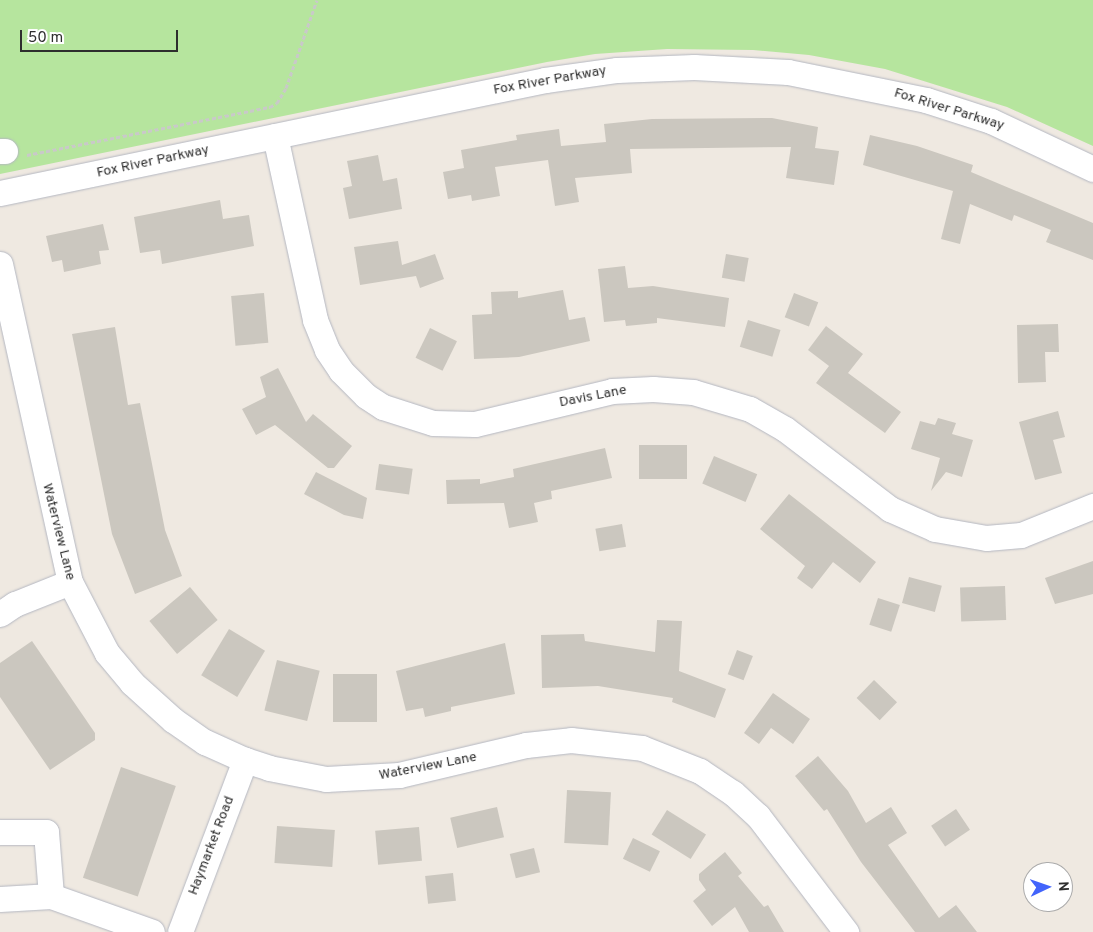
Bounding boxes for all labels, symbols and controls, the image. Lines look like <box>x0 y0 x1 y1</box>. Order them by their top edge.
scale bar <box>22 20 180 52</box>
text: 50 m <box>28 29 63 48</box>
street label: Fox River Parkway <box>492 63 608 99</box>
street label: Fox River Parkway <box>892 85 1006 135</box>
street label: Fox River Parkway <box>95 142 211 182</box>
street label: Davis Lane <box>558 382 628 412</box>
street label: Waterview Lane <box>38 482 78 582</box>
street label: Waterview Lane <box>378 749 478 785</box>
street label: Haymarket Road <box>185 794 239 898</box>
north arrow <box>1023 862 1073 912</box>
text: N <box>1054 881 1071 892</box>

